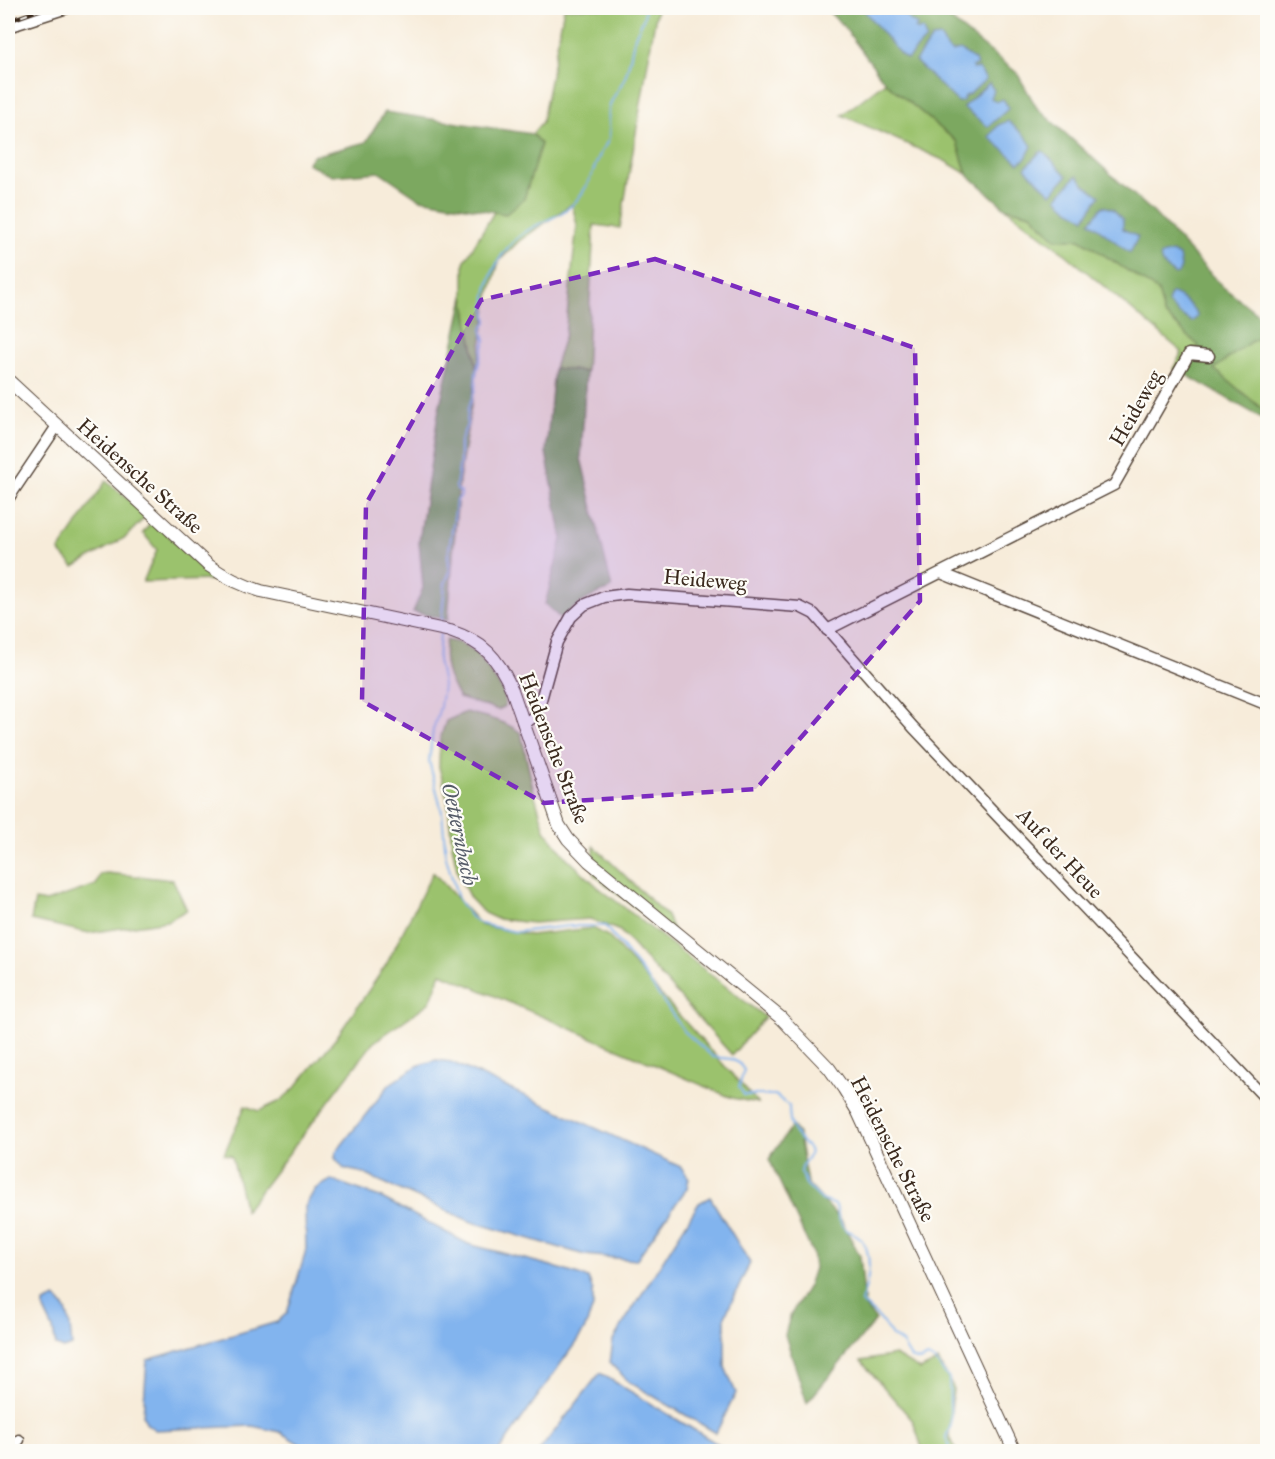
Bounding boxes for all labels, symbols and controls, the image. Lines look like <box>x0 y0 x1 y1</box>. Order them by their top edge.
street label: Heideweg <box>1104 365 1168 451</box>
street label: Heidensche Straße <box>72 413 208 539</box>
street label: Heideweg <box>662 563 748 597</box>
street label: Heidensche Straße <box>513 669 595 828</box>
water label: Oetternbach <box>436 780 484 888</box>
street label: Auf der Heue <box>1011 801 1109 904</box>
street label: Heidensche Straße <box>845 1072 941 1227</box>

